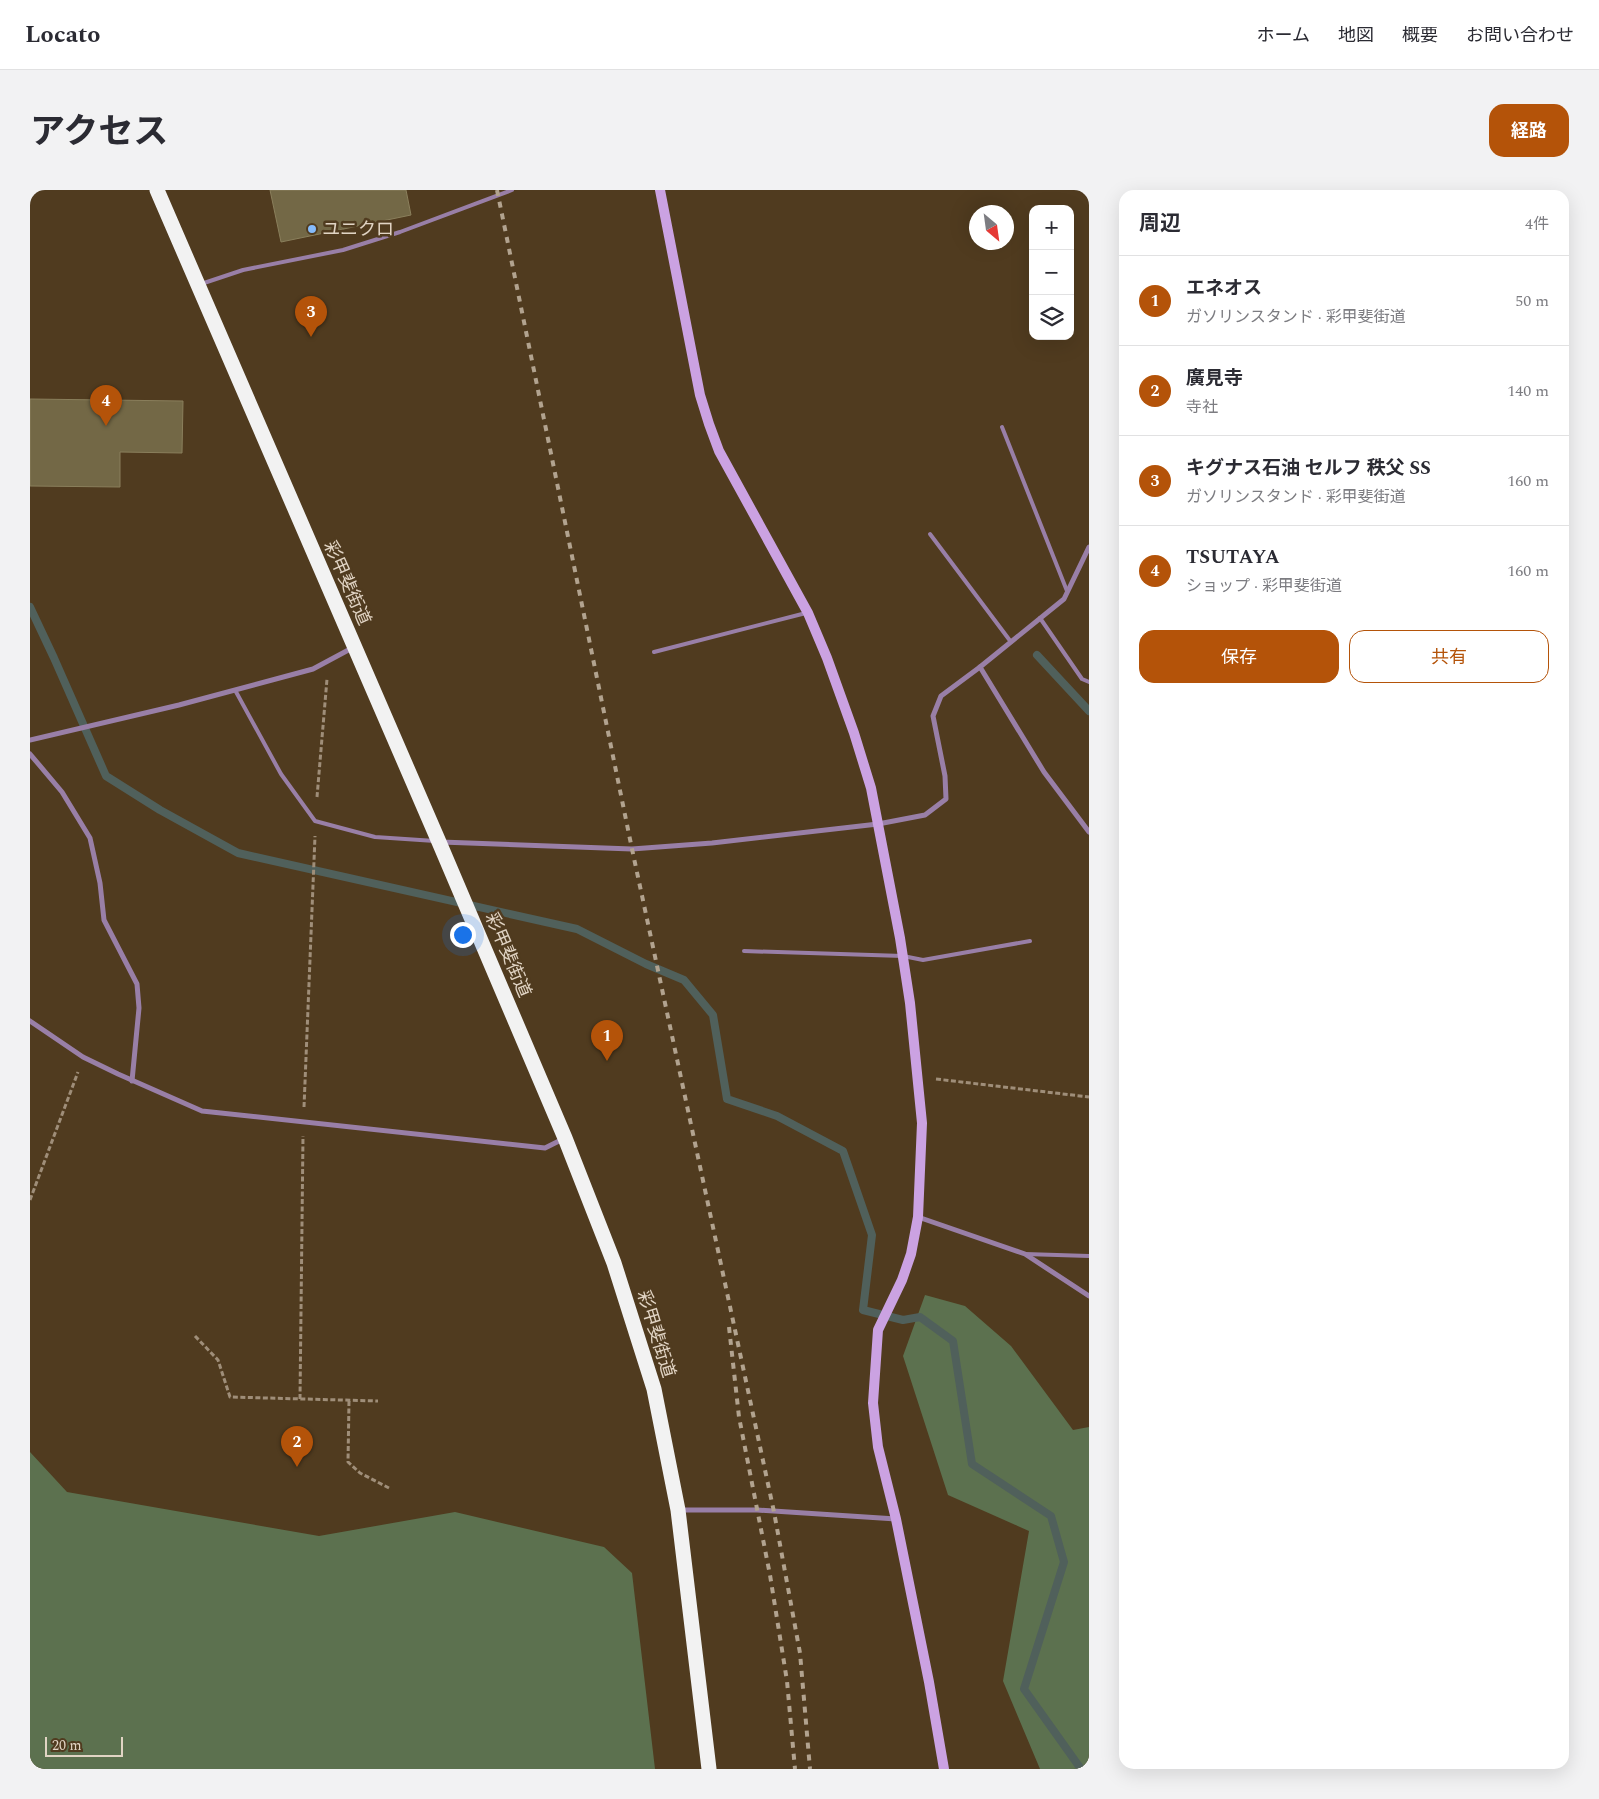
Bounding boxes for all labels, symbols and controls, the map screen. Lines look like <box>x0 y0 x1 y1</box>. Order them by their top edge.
text: Locato <box>25 17 100 53</box>
text: ホーム <box>1257 22 1310 49</box>
text: 地図 <box>1338 22 1374 49</box>
text: 概要 <box>1402 22 1438 49</box>
text: お問い合わせ <box>1466 22 1574 49</box>
button: 経路 <box>1489 104 1569 157</box>
text: アクセス <box>30 106 168 159</box>
north arrow <box>969 205 1014 250</box>
map controls <box>1029 205 1074 340</box>
button: + <box>1029 205 1074 250</box>
text: 周辺 <box>1139 208 1181 240</box>
text: 4件 <box>1525 212 1549 236</box>
place label: ユニクロ <box>322 216 394 243</box>
marker: ユニクロ <box>306 223 318 235</box>
button: − <box>1029 250 1074 295</box>
text: エネオス <box>1186 274 1262 303</box>
text: 1 <box>1151 289 1159 313</box>
text: 50 m <box>1515 289 1549 313</box>
button: layers <box>1029 295 1074 340</box>
pin: 3 <box>295 296 327 337</box>
text: ガソリンスタンド · 彩甲斐街道 <box>1186 305 1406 329</box>
text: 廣見寺 <box>1186 364 1243 393</box>
text: 2 <box>1151 379 1159 403</box>
text: 140 m <box>1507 379 1549 403</box>
pin: 4 <box>90 385 122 426</box>
text: 寺社 <box>1186 395 1218 419</box>
text: キグナス石油 セルフ 秩父 SS <box>1186 454 1431 483</box>
text: 3 <box>1151 469 1159 493</box>
text: 160 m <box>1507 469 1549 493</box>
text: ガソリンスタンド · 彩甲斐街道 <box>1186 485 1406 509</box>
street label: 彩甲斐街道 <box>316 536 378 630</box>
text: TSUTAYA <box>1186 543 1280 572</box>
text: 4 <box>1151 559 1159 583</box>
text: 160 m <box>1507 559 1549 583</box>
text: ショップ · 彩甲斐街道 <box>1186 574 1342 598</box>
button: 保存 <box>1139 630 1339 683</box>
button: 共有 <box>1349 630 1549 683</box>
street label: 彩甲斐街道 <box>478 908 538 1002</box>
your location <box>450 922 476 948</box>
pin: 1 <box>591 1020 623 1061</box>
street label: 彩甲斐街道 <box>630 1287 682 1381</box>
pin: 2 <box>281 1426 313 1467</box>
scale bar <box>45 1734 122 1757</box>
text: 20 m <box>52 1735 82 1756</box>

